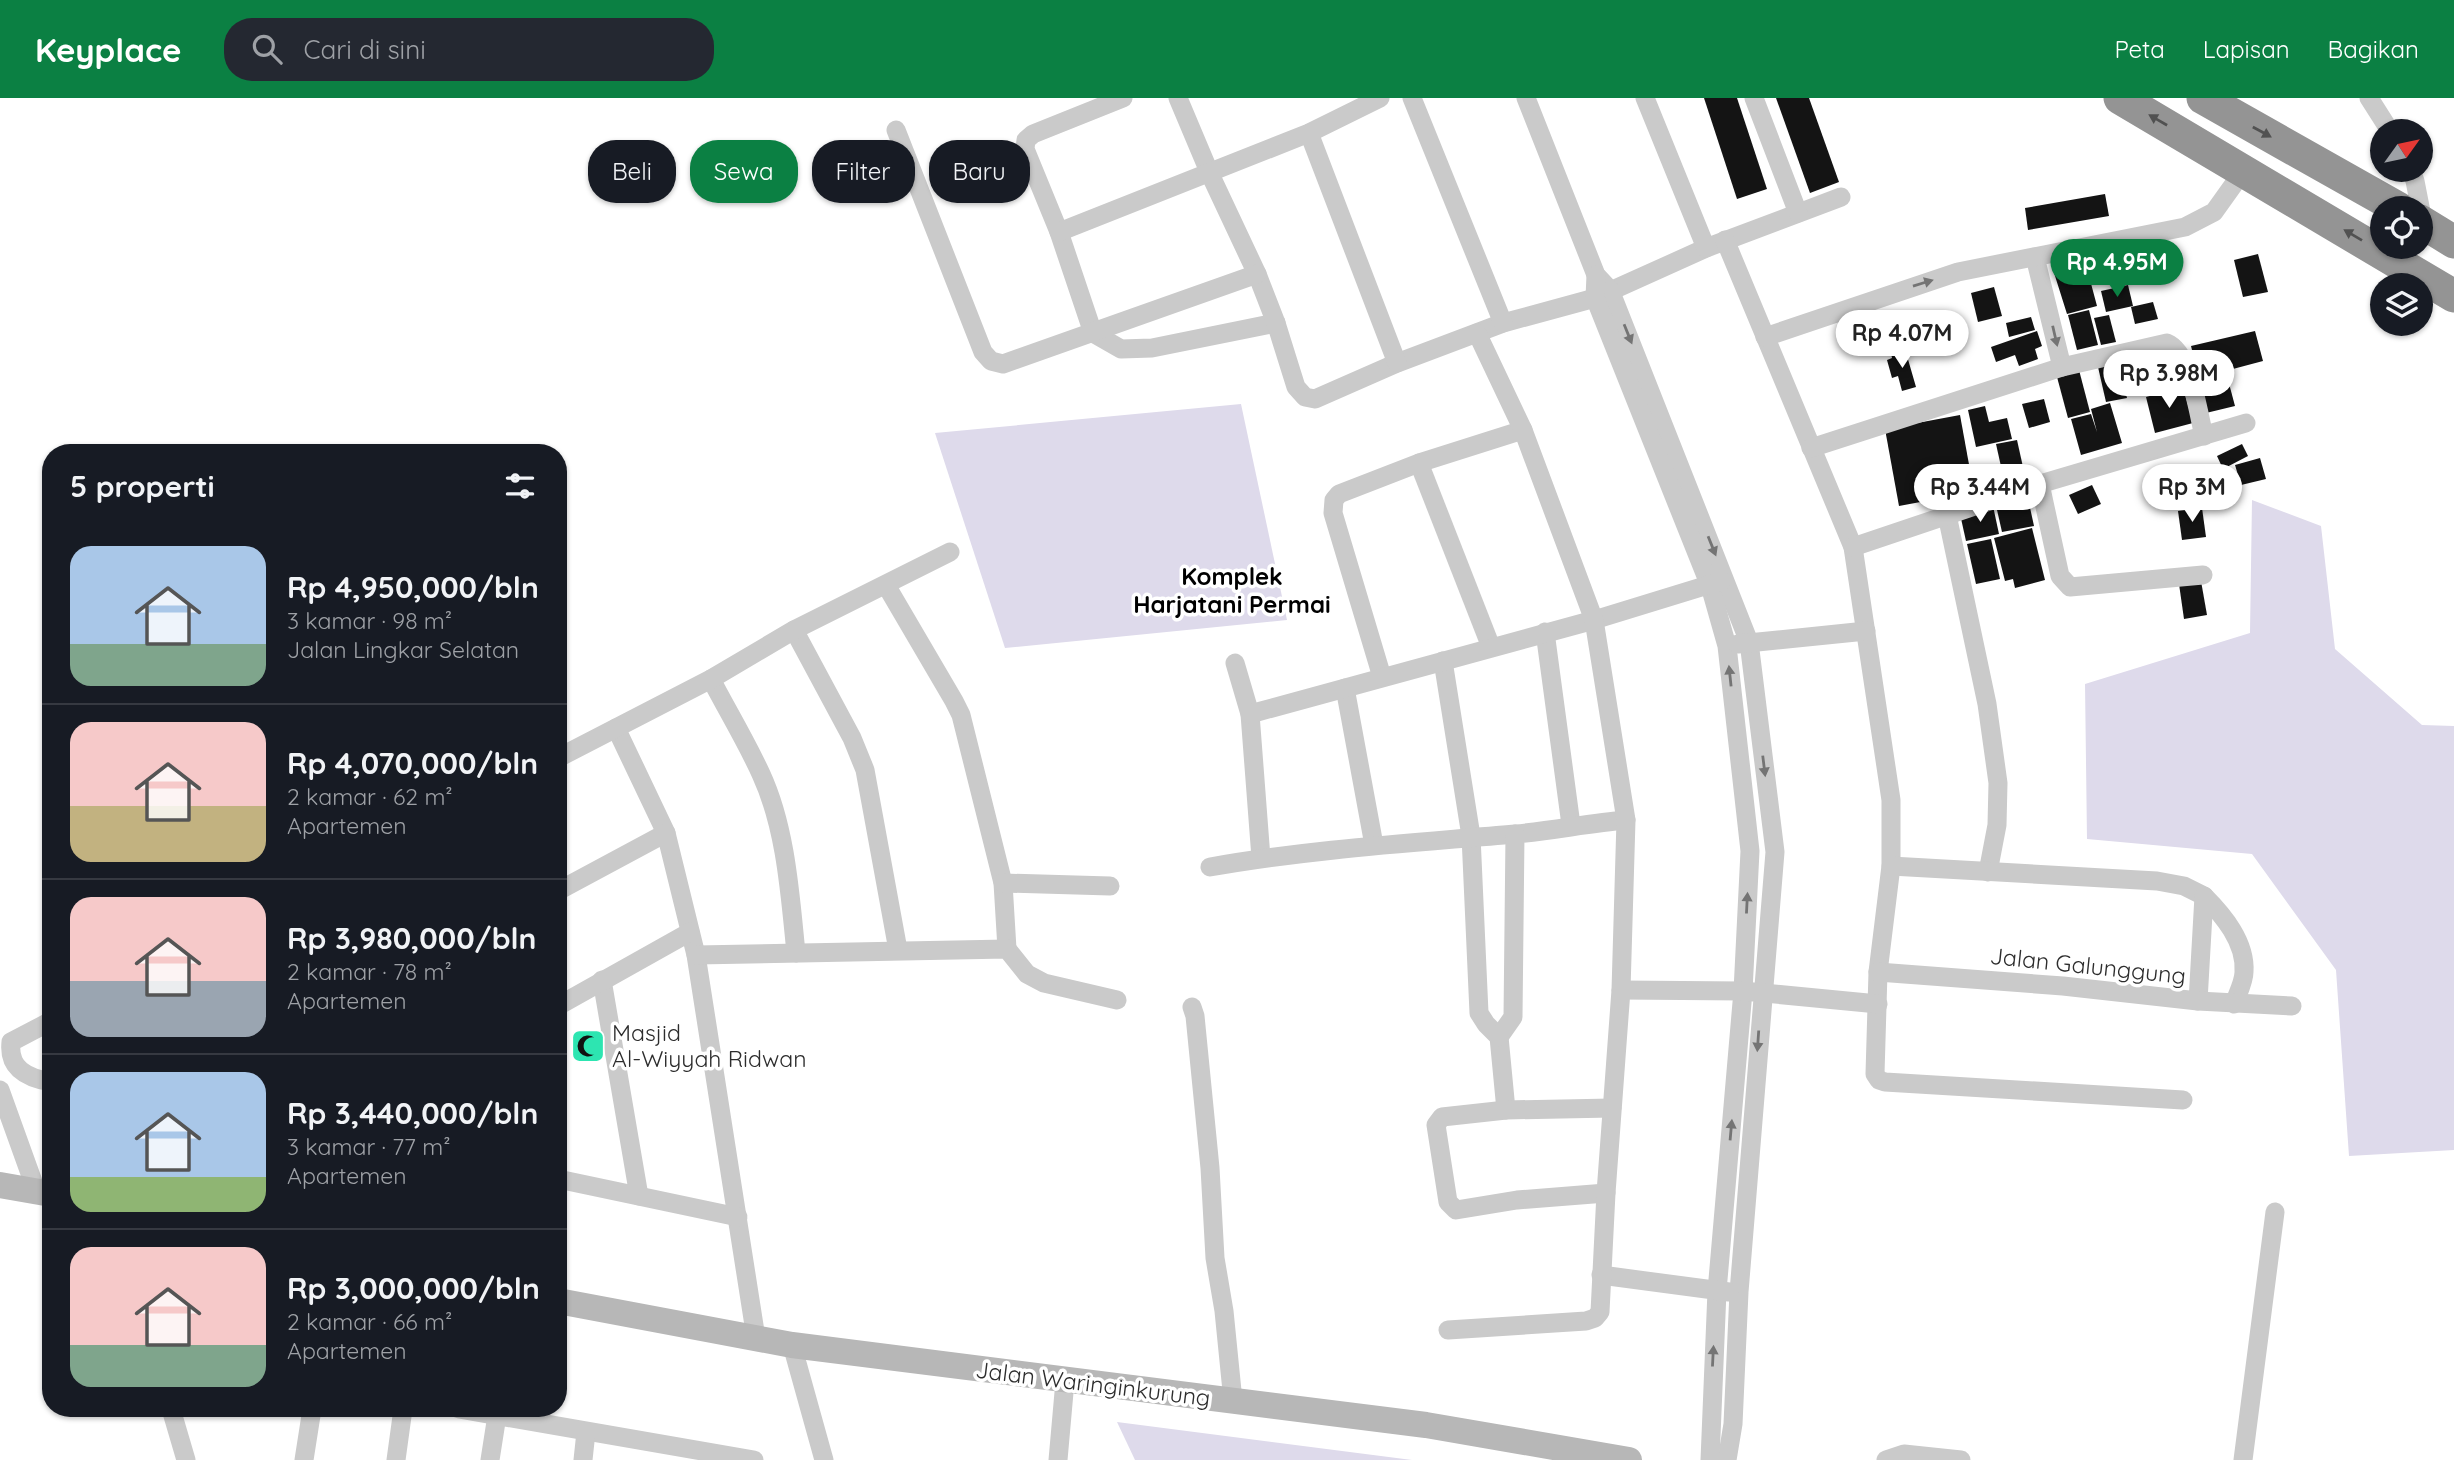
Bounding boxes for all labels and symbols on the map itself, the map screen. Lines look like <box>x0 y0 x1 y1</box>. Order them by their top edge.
one-way arrow <box>2148 114 2167 126</box>
north arrow <box>2370 119 2432 182</box>
one-way arrow <box>2253 126 2272 138</box>
one-way arrow <box>2344 229 2363 242</box>
pin: Rp 4.95M <box>2045 240 2189 299</box>
one-way arrow <box>1912 278 1933 288</box>
pin: Rp 4.07M <box>1830 310 1974 370</box>
one-way arrow <box>1622 324 1633 345</box>
one-way arrow <box>2050 325 2061 347</box>
pin: Rp 3.98M <box>2097 350 2241 410</box>
pin: Rp 3.44M <box>1908 464 2052 524</box>
pin: Rp 3M <box>2143 464 2241 524</box>
one-way arrow <box>1706 536 1717 557</box>
district label: Komplek Harjatani Permai <box>1133 561 1331 619</box>
one-way arrow <box>1724 665 1735 687</box>
one-way arrow <box>1759 755 1770 777</box>
one-way arrow <box>1742 892 1753 914</box>
street label: Jalan Galunggung <box>1989 941 2188 990</box>
place label: Masjid Al-Wiyyah Ridwan <box>612 1018 807 1073</box>
mosque icon: Masjid Al-Wiyyah Ridwan <box>569 1027 607 1065</box>
one-way arrow <box>1752 1030 1763 1052</box>
one-way arrow <box>1726 1118 1737 1140</box>
one-way arrow <box>1708 1345 1719 1367</box>
street label: Jalan Waringinkurung <box>974 1355 1212 1412</box>

